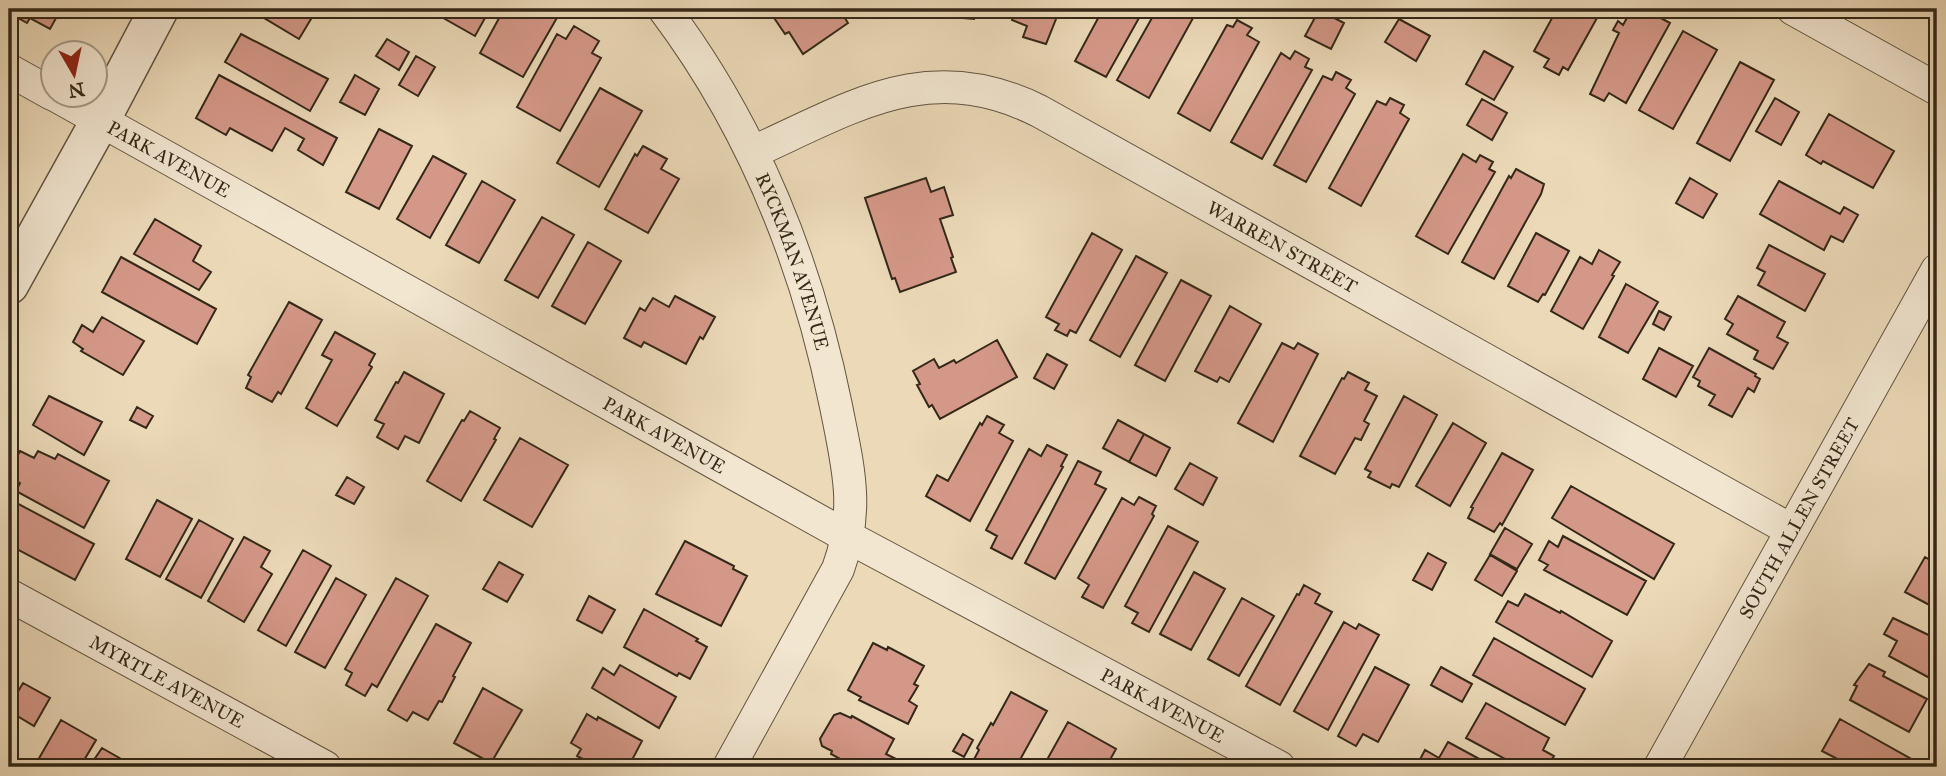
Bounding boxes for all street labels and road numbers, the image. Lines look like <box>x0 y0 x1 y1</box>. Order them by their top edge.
street label: PARK AVENUE <box>104 115 235 202</box>
street label: RYCKMAN AVENUE <box>751 169 834 353</box>
street label: WARREN STREET <box>1203 196 1362 298</box>
street label: PARK AVENUE <box>599 391 730 478</box>
street label: SOUTH ALLEN STREET <box>1734 414 1864 622</box>
street label: MYRTLE AVENUE <box>86 630 249 733</box>
street label: PARK AVENUE <box>1097 663 1229 748</box>

